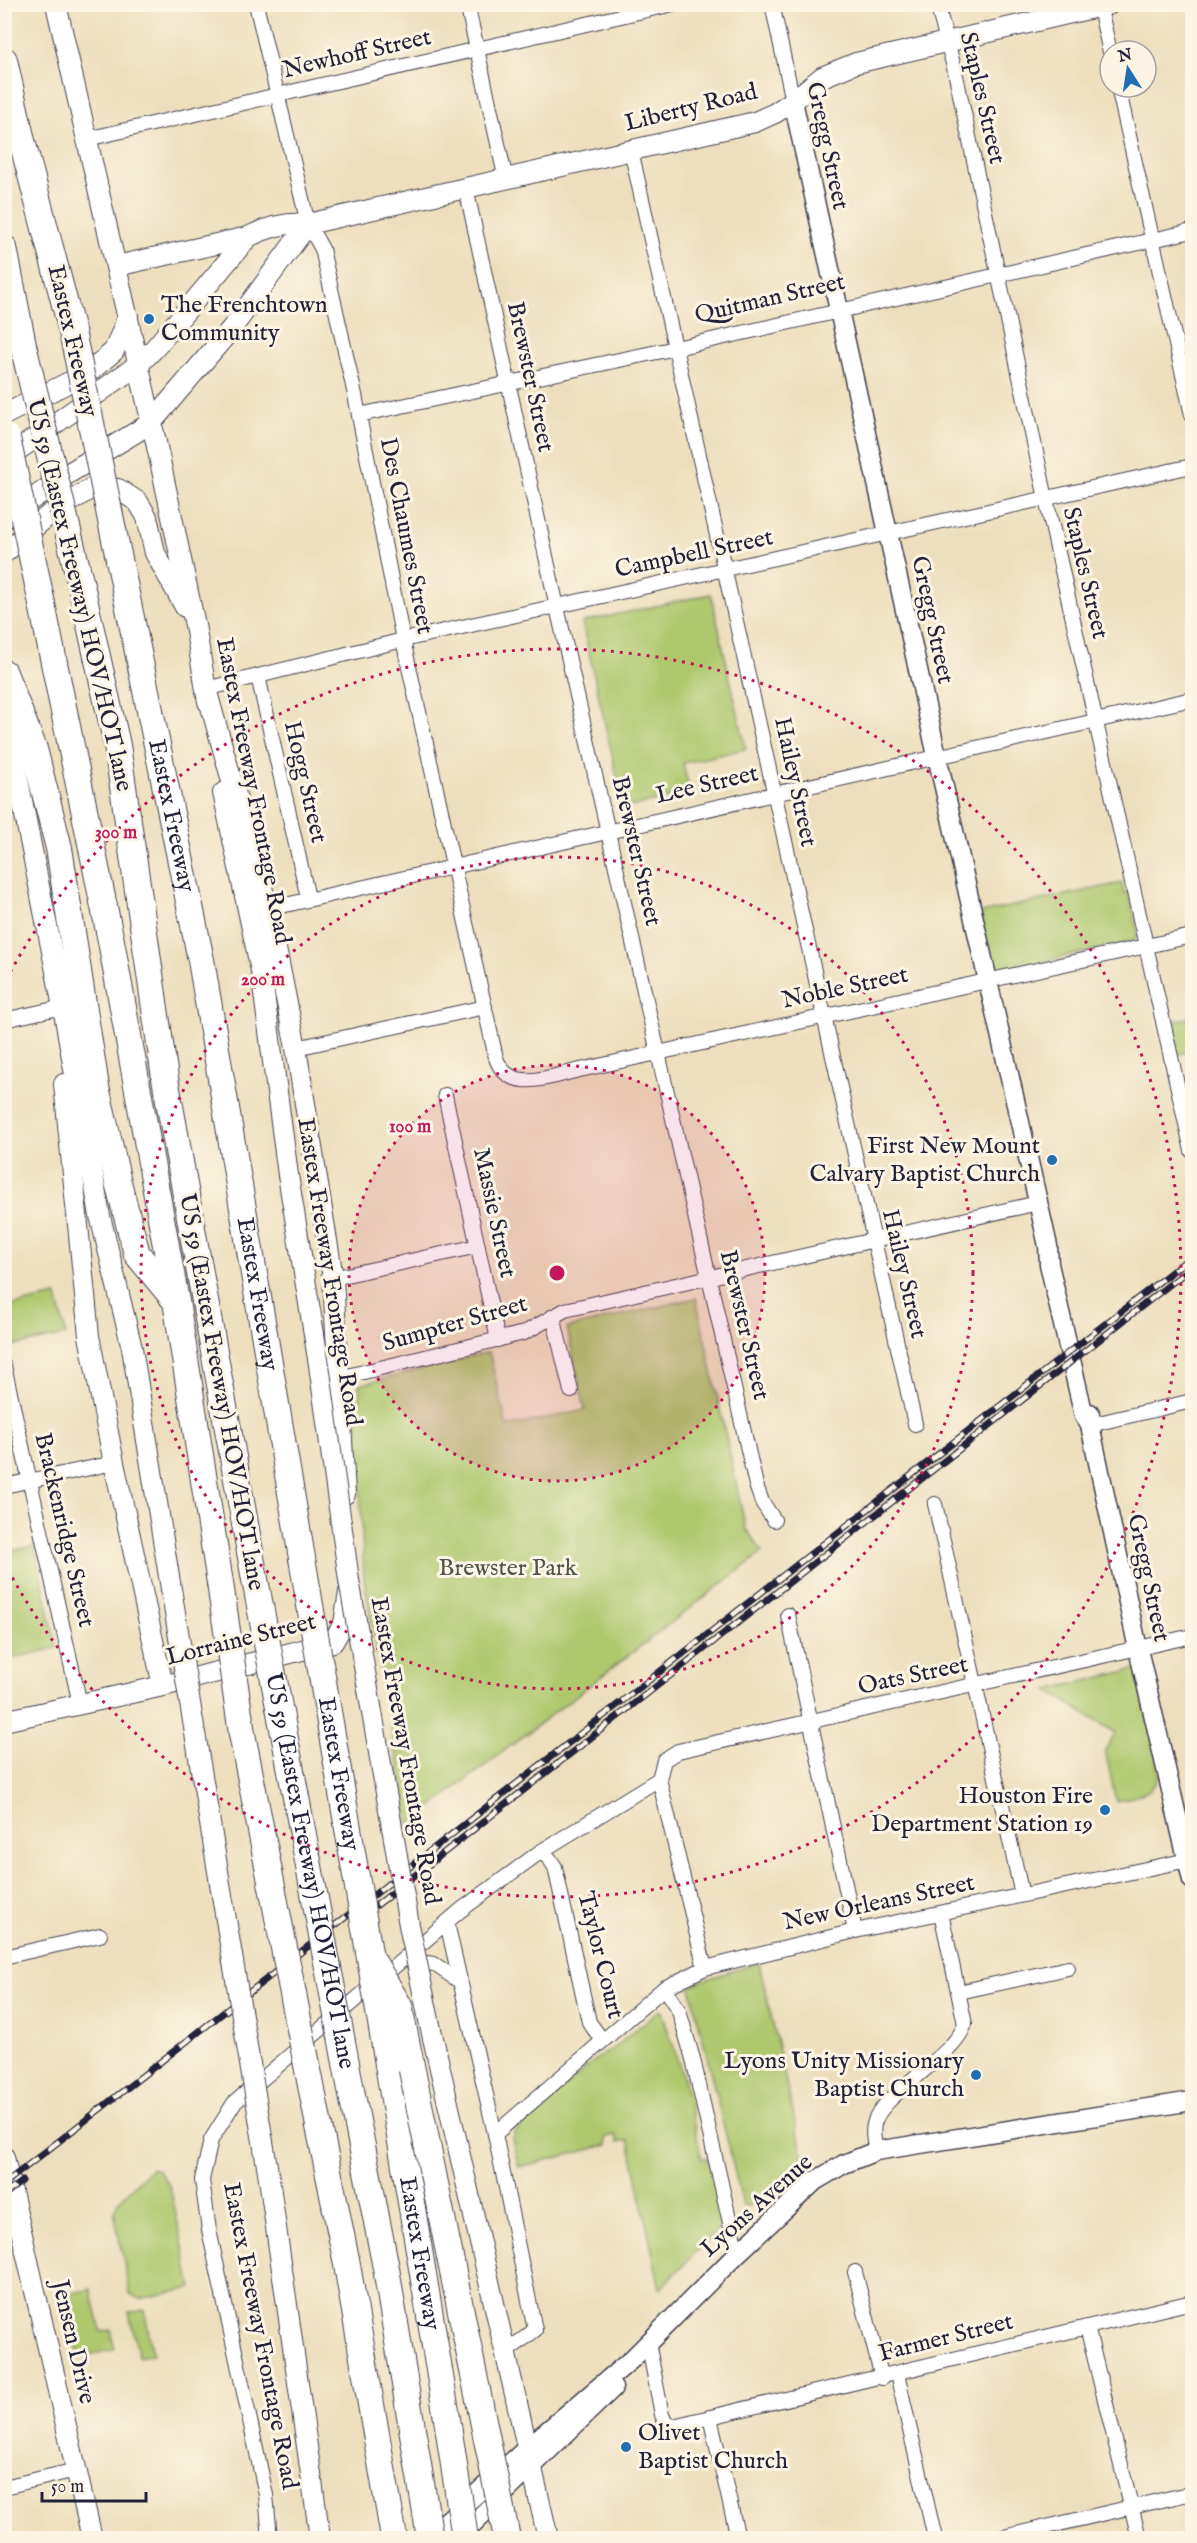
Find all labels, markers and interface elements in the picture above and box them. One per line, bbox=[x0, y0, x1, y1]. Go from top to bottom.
street label: Newhoff Street bbox=[280, 22, 434, 86]
street label: Staples Street bbox=[952, 29, 1012, 167]
north arrow bbox=[1098, 39, 1158, 99]
text: N bbox=[1115, 45, 1134, 68]
street label: Liberty Road bbox=[621, 77, 761, 139]
street label: Gregg Street bbox=[798, 79, 856, 213]
street label: Eastex Freeway bbox=[39, 262, 105, 420]
street label: Quitman Street bbox=[692, 267, 848, 331]
place label: The Frenchtown Community bbox=[161, 290, 328, 349]
street label: Brewster Street bbox=[499, 299, 561, 455]
marker: The Frenchtown Community bbox=[142, 312, 156, 326]
street label: US 59 (Eastex Freeway) HOV/HOT lane bbox=[19, 395, 139, 795]
street label: Des Chaumes Street bbox=[372, 435, 440, 637]
street label: Staples Street bbox=[1055, 504, 1115, 642]
street label: Campbell Street bbox=[612, 522, 776, 586]
street label: Gregg Street bbox=[903, 553, 961, 687]
street label: Eastex Freeway Frontage Road bbox=[208, 635, 298, 947]
street label: Hailey Street bbox=[766, 714, 824, 850]
street label: Hogg Street bbox=[276, 718, 334, 846]
street label: Eastex Freeway bbox=[141, 737, 202, 895]
street label: Lee Street bbox=[653, 758, 761, 812]
street label: Brewster Street bbox=[604, 773, 668, 929]
text: 300 m bbox=[95, 822, 137, 845]
street label: Noble Street bbox=[779, 960, 911, 1016]
text: 200 m bbox=[241, 969, 285, 992]
street label: Eastex Freeway Frontage Road bbox=[289, 1116, 369, 1429]
text: 100 m bbox=[389, 1116, 431, 1139]
place label: First New Mount Calvary Baptist Church bbox=[809, 1131, 1040, 1190]
street label: Massie Street bbox=[465, 1145, 523, 1281]
marker: First New Mount Calvary Baptist Church bbox=[1045, 1153, 1059, 1167]
street label: US 59 (Eastex Freeway) HOV/HOT lane bbox=[171, 1191, 271, 1593]
street label: Hailey Street bbox=[874, 1206, 934, 1342]
street label: Eastex Freeway bbox=[229, 1215, 286, 1373]
street label: Brewster Street bbox=[712, 1247, 776, 1403]
centre of rings bbox=[547, 1263, 567, 1283]
street label: Sumpter Street bbox=[379, 1289, 531, 1359]
street label: Brackenridge Street bbox=[27, 1430, 101, 1630]
street label: Gregg Street bbox=[1119, 1511, 1177, 1645]
park label: Brewster Park bbox=[439, 1553, 578, 1584]
street label: Eastex Freeway Frontage Road bbox=[363, 1595, 447, 1907]
street label: Lorraine Street bbox=[163, 1606, 319, 1674]
street label: Oats Street bbox=[855, 1649, 971, 1703]
street label: US 59 (Eastex Freeway) HOV/HOT lane bbox=[257, 1670, 362, 2072]
street label: Eastex Freeway bbox=[310, 1695, 367, 1853]
place label: Houston Fire Department Station 19 bbox=[871, 1781, 1093, 1840]
marker: Houston Fire Department Station 19 bbox=[1098, 1803, 1112, 1817]
street label: New Orleans Street bbox=[781, 1868, 977, 1938]
street label: Taylor Court bbox=[569, 1888, 631, 2022]
place label: Lyons Unity Missionary Baptist Church bbox=[724, 2046, 964, 2105]
marker: Lyons Unity Missionary Baptist Church bbox=[969, 2068, 983, 2082]
street label: Lyons Avenue bbox=[694, 2147, 820, 2265]
street label: Eastex Freeway bbox=[392, 2174, 448, 2333]
street label: Eastex Freeway Frontage Road bbox=[215, 2180, 305, 2492]
street label: Jensen Drive bbox=[43, 2274, 102, 2407]
street label: Farmer Street bbox=[876, 2306, 1016, 2370]
place label: Olivet Baptist Church bbox=[638, 2418, 788, 2477]
marker: Olivet Baptist Church bbox=[619, 2440, 633, 2454]
scale bar bbox=[42, 2465, 146, 2503]
text: 50 m bbox=[51, 2476, 84, 2499]

